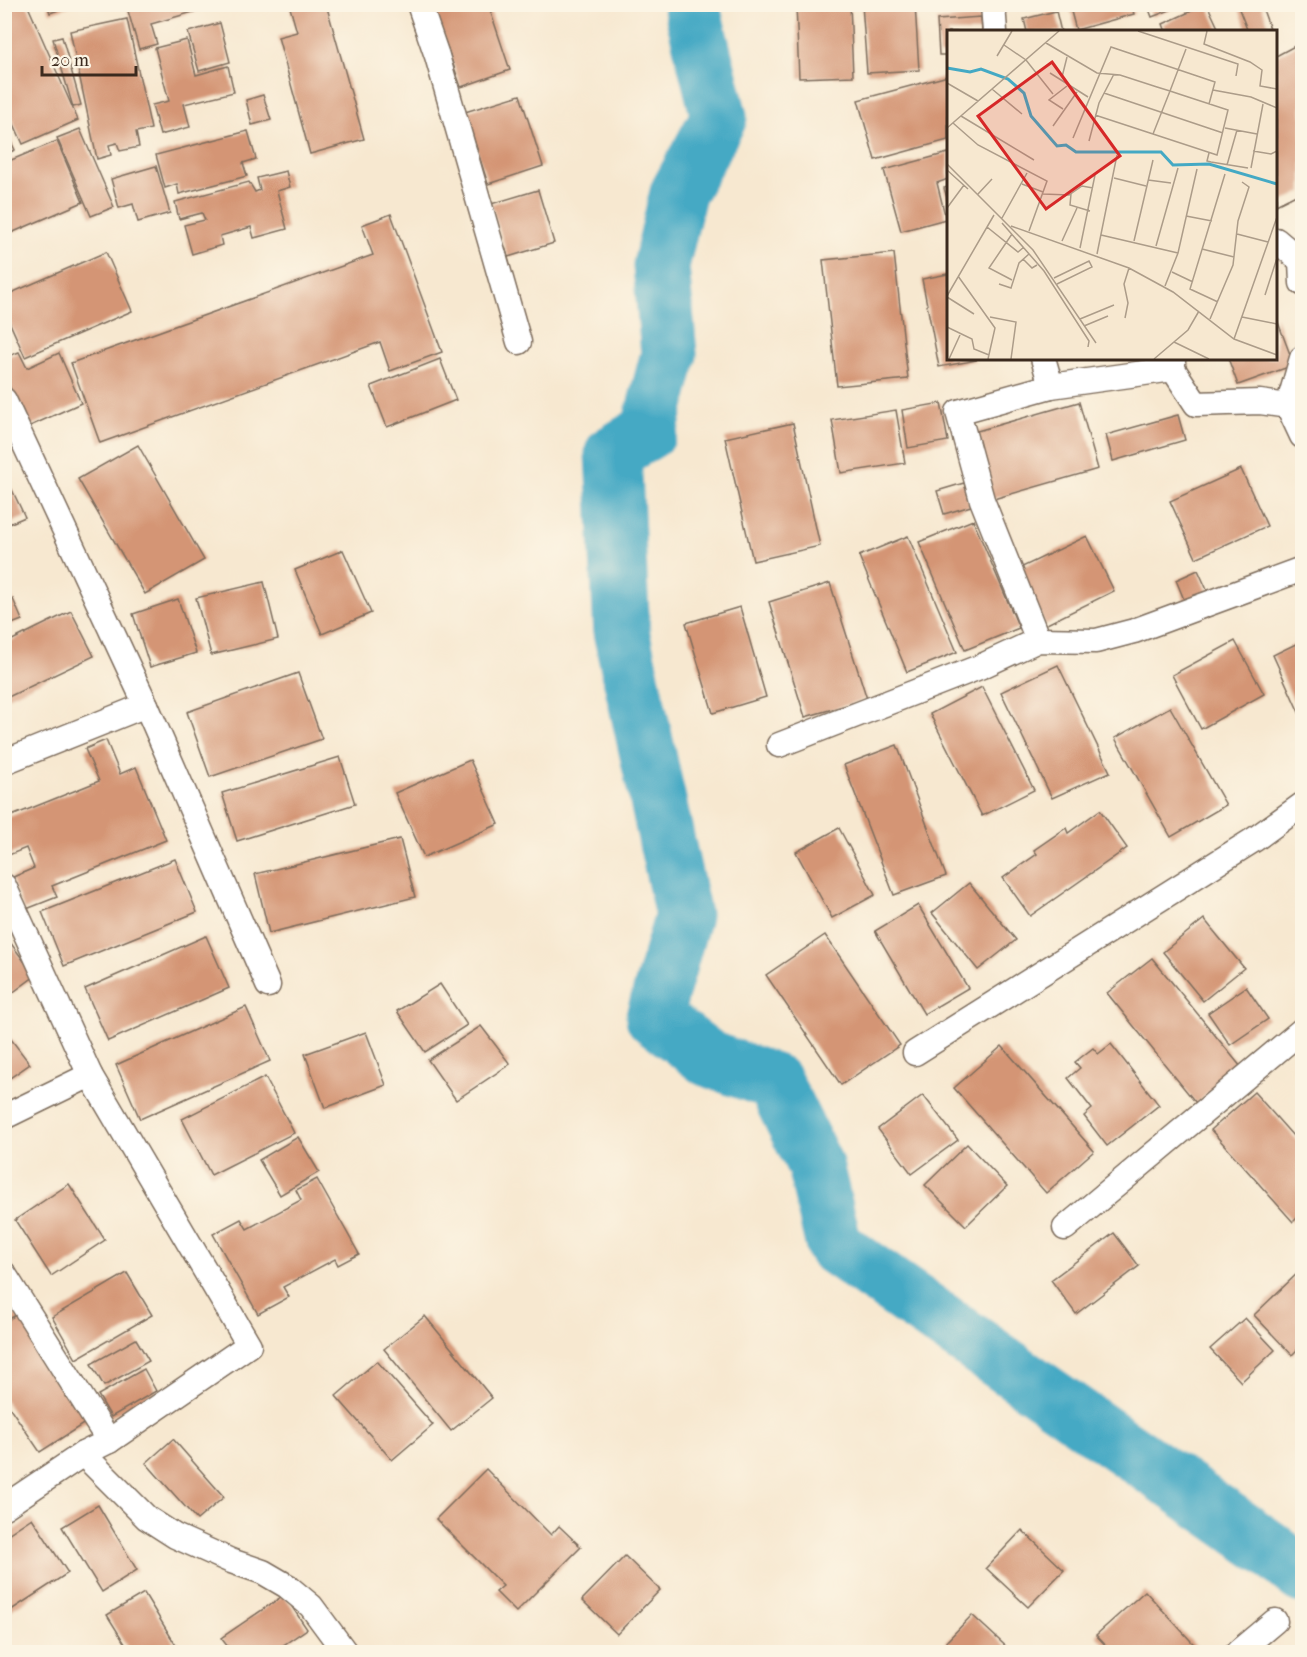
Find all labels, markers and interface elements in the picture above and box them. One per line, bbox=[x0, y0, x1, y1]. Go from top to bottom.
inset map bbox=[947, 30, 1277, 360]
scale bar bbox=[42, 39, 136, 77]
text: 20 m bbox=[51, 50, 89, 71]

